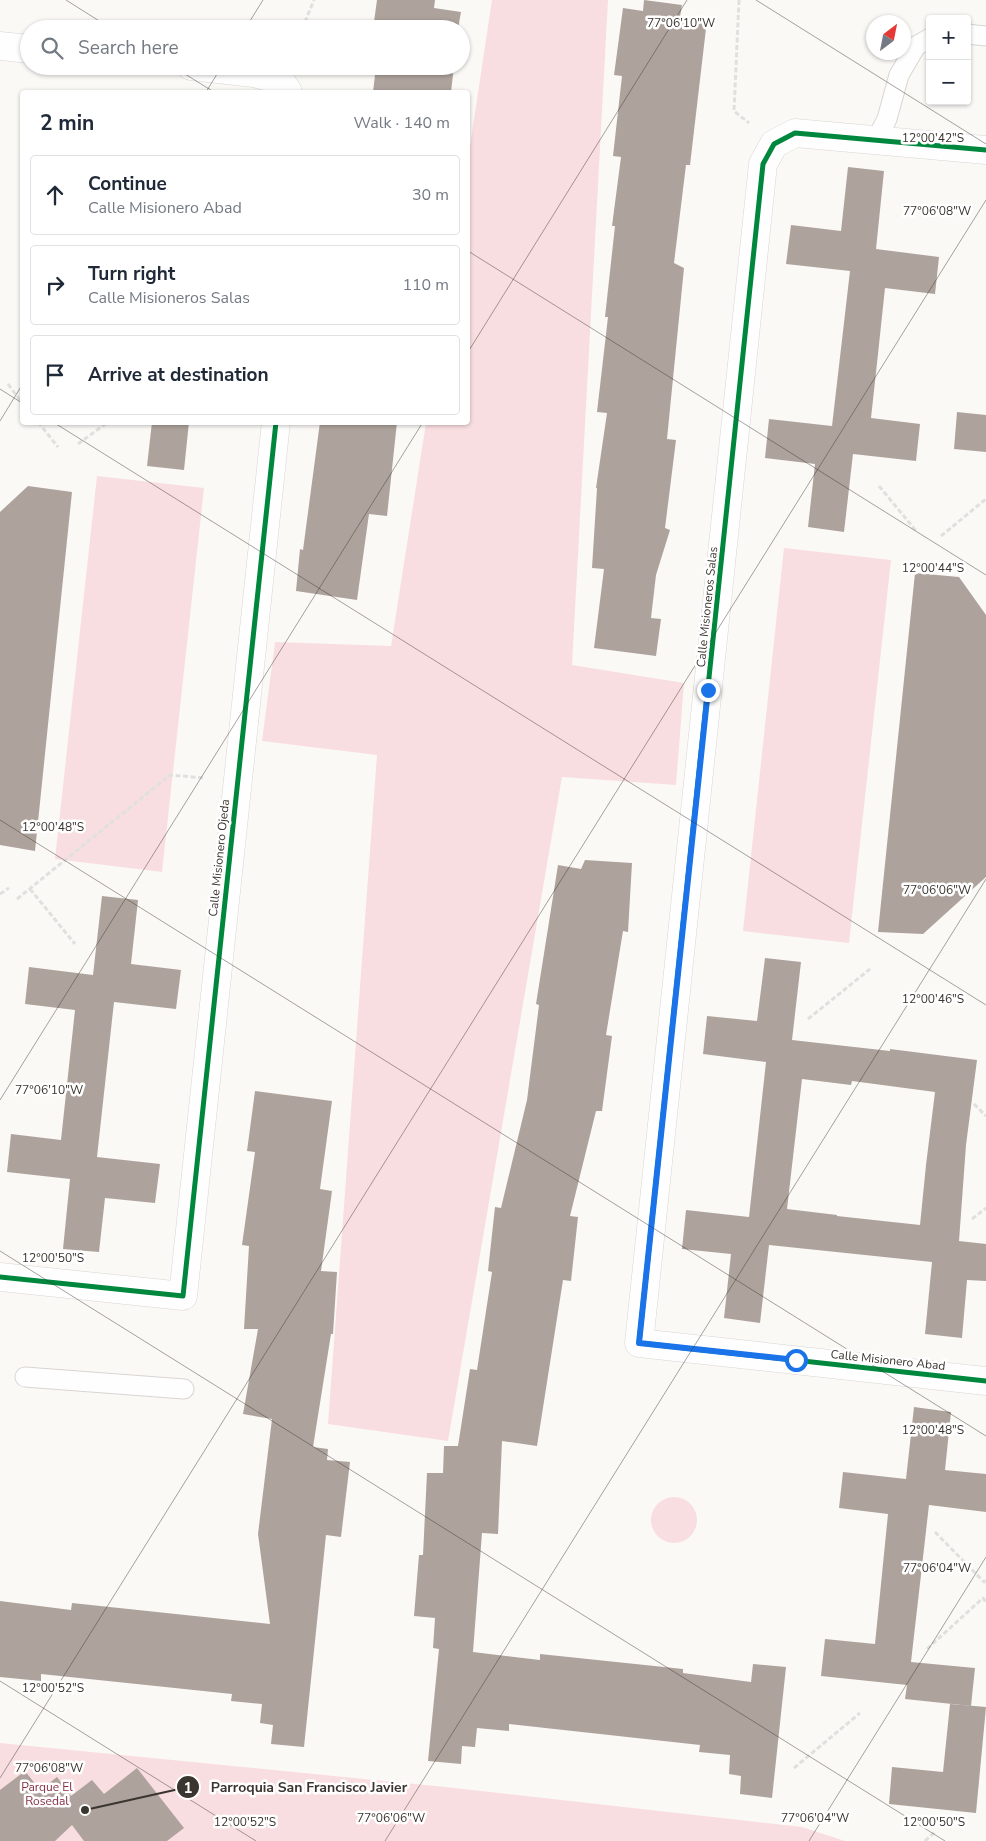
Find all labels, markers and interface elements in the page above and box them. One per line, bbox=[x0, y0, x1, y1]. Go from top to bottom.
text: 77°06'10"W bbox=[647, 15, 715, 31]
north arrow bbox=[866, 15, 911, 60]
map controls bbox=[926, 15, 971, 105]
button: + bbox=[926, 15, 971, 60]
search box bbox=[20, 20, 470, 75]
icon: search bbox=[38, 34, 66, 62]
text: Search here bbox=[78, 35, 179, 61]
button: − bbox=[926, 60, 971, 105]
text: 2 min bbox=[40, 109, 94, 137]
text: Walk · 140 m bbox=[354, 112, 450, 134]
text: 12°00'42"S bbox=[902, 130, 964, 146]
text: Continue bbox=[88, 171, 167, 197]
icon: ahead bbox=[41, 181, 69, 209]
text: 30 m bbox=[412, 184, 449, 206]
text: Calle Misionero Abad bbox=[88, 197, 242, 219]
text: 77°06'08"W bbox=[903, 203, 971, 219]
text: Turn right bbox=[88, 261, 175, 287]
icon: right bbox=[41, 271, 69, 299]
text: 110 m bbox=[402, 274, 449, 296]
text: Calle Misioneros Salas bbox=[88, 287, 250, 309]
icon: arrive bbox=[41, 361, 69, 389]
text: Arrive at destination bbox=[88, 362, 269, 388]
street label: Calle Misioneros Salas bbox=[693, 546, 721, 668]
text: 12°00'44"S bbox=[902, 560, 964, 576]
route end bbox=[697, 679, 720, 702]
street label: Calle Misionero Ojeda bbox=[205, 798, 233, 918]
text: 12°00'48"S bbox=[22, 819, 84, 835]
text: 77°06'06"W bbox=[903, 882, 971, 898]
text: 12°00'46"S bbox=[902, 991, 964, 1007]
text: 77°06'10"W bbox=[15, 1082, 83, 1098]
text: 12°00'50"S bbox=[22, 1250, 84, 1266]
street label: Calle Misionero Abad bbox=[830, 1346, 946, 1374]
route start bbox=[785, 1349, 808, 1372]
text: 12°00'48"S bbox=[902, 1422, 964, 1438]
text: 77°06'04"W bbox=[903, 1560, 971, 1576]
text: 12°00'52"S bbox=[22, 1680, 84, 1696]
text: 77°06'08"W bbox=[15, 1760, 83, 1776]
callout: Parroquia San Francisco Javier bbox=[176, 1773, 417, 1802]
text: 1 bbox=[183, 1778, 193, 1798]
text: Parroquia San Francisco Javier bbox=[211, 1778, 408, 1797]
park label: Parque El Rosedal bbox=[21, 1779, 73, 1809]
text: 77°06'06"W bbox=[357, 1810, 425, 1826]
text: 77°06'04"W bbox=[781, 1810, 849, 1826]
text: 12°00'52"S bbox=[214, 1814, 276, 1830]
text: 12°00'50"S bbox=[903, 1814, 965, 1830]

